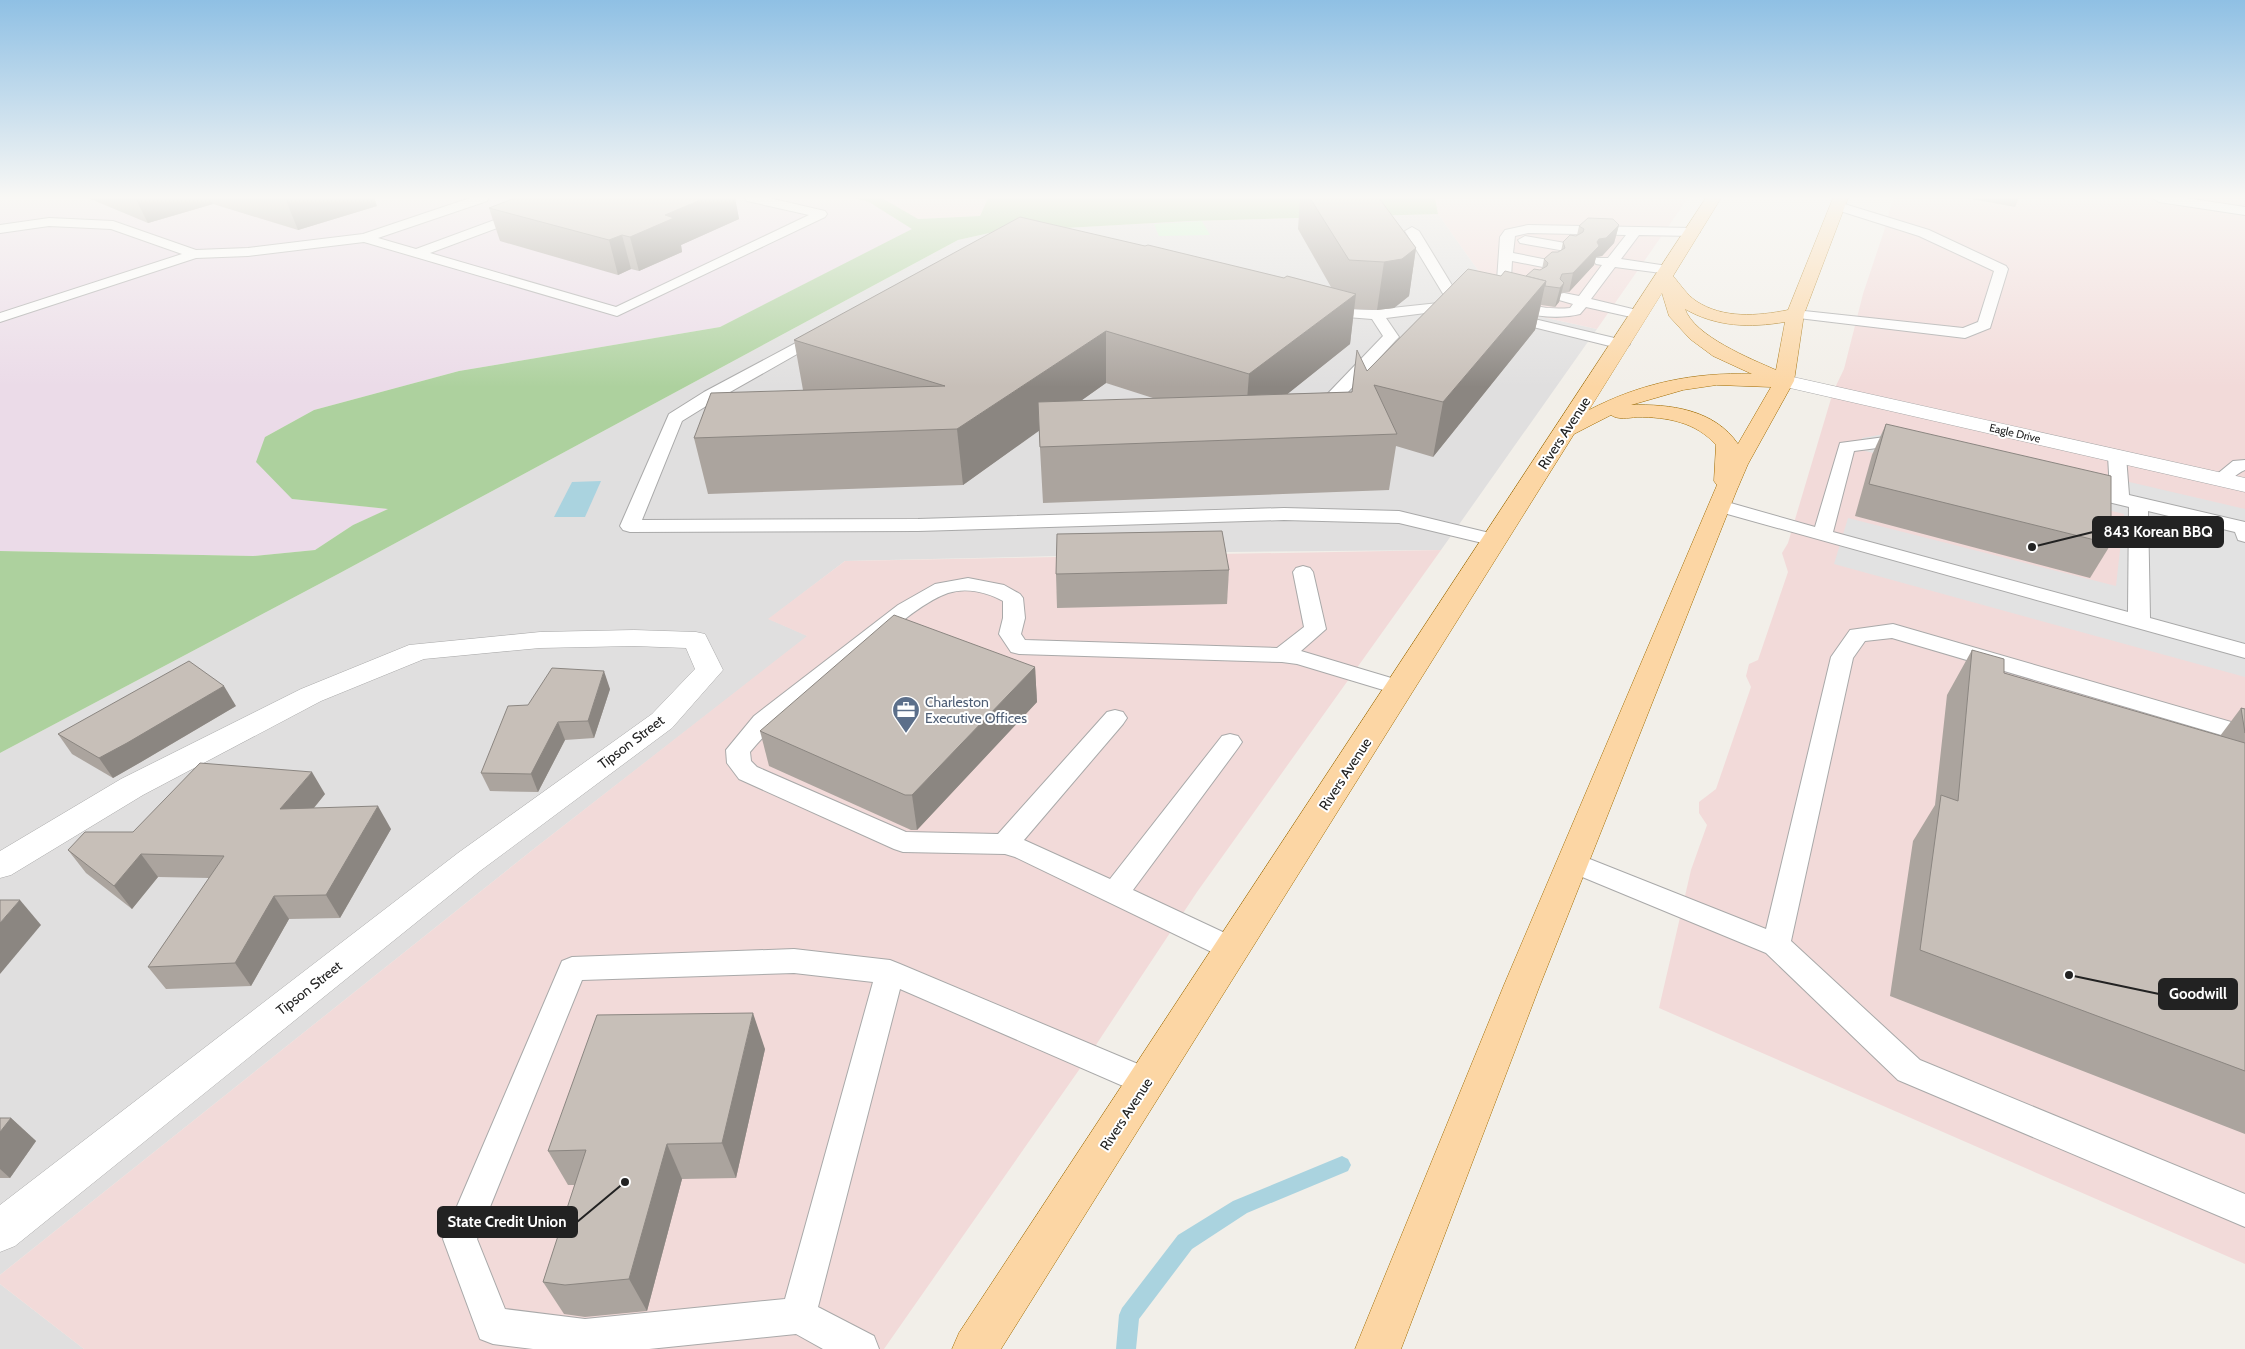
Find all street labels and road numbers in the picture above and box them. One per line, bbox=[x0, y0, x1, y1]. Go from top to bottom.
street label: Rivers Avenue bbox=[1534, 393, 1594, 473]
street label: Eagle Drive bbox=[1988, 420, 2042, 446]
street label: Tipson Street bbox=[594, 711, 668, 773]
street label: Rivers Avenue bbox=[1315, 734, 1375, 814]
street label: Tipson Street bbox=[273, 957, 346, 1019]
street label: Rivers Avenue bbox=[1096, 1074, 1156, 1154]

